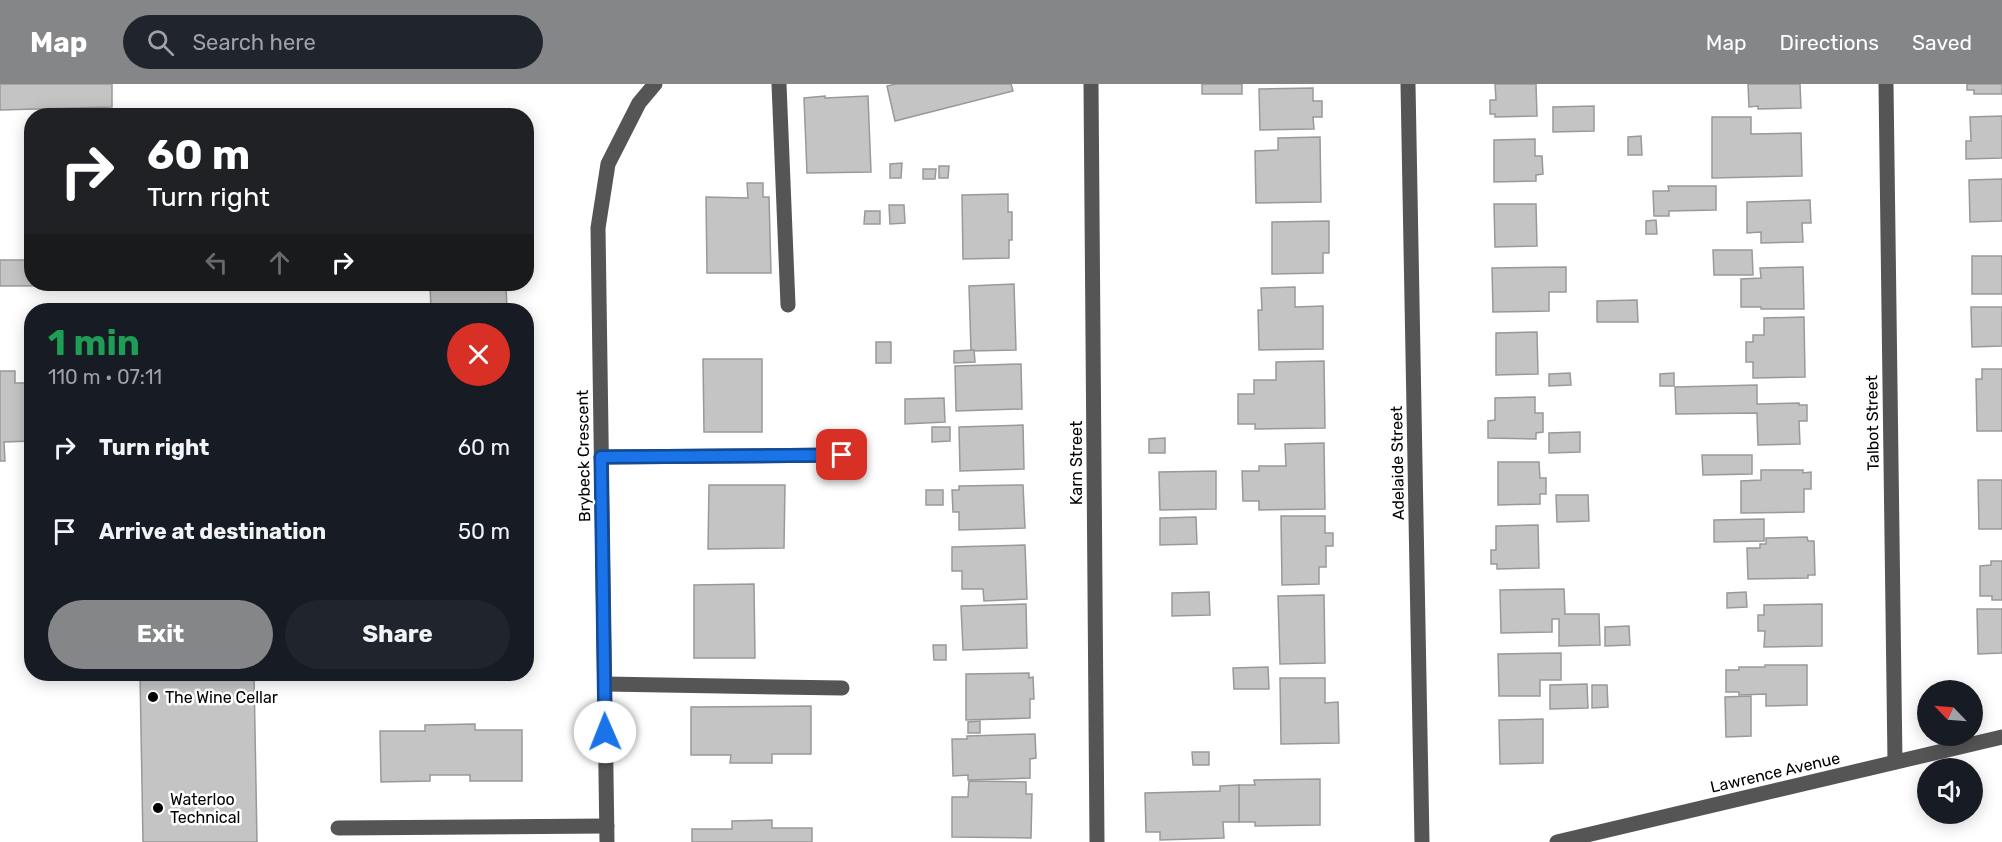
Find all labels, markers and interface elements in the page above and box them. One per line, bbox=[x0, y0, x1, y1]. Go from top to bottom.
search box bbox=[123, 15, 543, 69]
text: Map bbox=[30, 26, 87, 59]
icon: search bbox=[144, 26, 177, 59]
text: Search here bbox=[192, 29, 316, 56]
text: Map bbox=[1706, 30, 1747, 55]
text: Directions bbox=[1780, 30, 1879, 55]
text: Saved bbox=[1912, 30, 1972, 55]
text: 60 m bbox=[147, 130, 250, 180]
icon: right bbox=[48, 132, 126, 210]
text: Turn right bbox=[147, 181, 270, 213]
icon: left bbox=[200, 246, 233, 279]
icon: ahead bbox=[263, 246, 296, 279]
icon: right bbox=[326, 246, 359, 279]
text: 1 min bbox=[48, 321, 140, 364]
button: close bbox=[447, 323, 510, 386]
text: 110 m · 07:11 bbox=[48, 365, 162, 389]
street label: Talbot Street bbox=[1862, 375, 1883, 471]
street label: Brybeck Crescent bbox=[573, 390, 594, 522]
street label: Adelaide Street bbox=[1387, 406, 1408, 520]
street label: Karn Street bbox=[1067, 421, 1086, 505]
pin bbox=[816, 429, 867, 480]
icon: right bbox=[48, 431, 81, 464]
text: Turn right bbox=[99, 434, 209, 461]
text: 60 m bbox=[458, 434, 510, 461]
icon: arrive bbox=[825, 438, 858, 471]
icon: arrive bbox=[48, 515, 81, 548]
text: Arrive at destination bbox=[99, 518, 326, 545]
text: 50 m bbox=[458, 518, 510, 545]
button: Exit bbox=[48, 600, 273, 669]
button: Share bbox=[285, 600, 510, 669]
north arrow bbox=[1917, 680, 1983, 746]
map controls bbox=[1917, 680, 1983, 824]
place label: The Wine Cellar bbox=[165, 688, 278, 707]
marker: The Wine Cellar bbox=[146, 690, 160, 704]
position arrow bbox=[573, 700, 637, 764]
street label: Lawrence Avenue bbox=[1708, 748, 1842, 797]
button: sound bbox=[1917, 758, 1983, 824]
place label: Waterloo Technical bbox=[170, 790, 240, 827]
marker: Waterloo Technical bbox=[151, 801, 165, 815]

